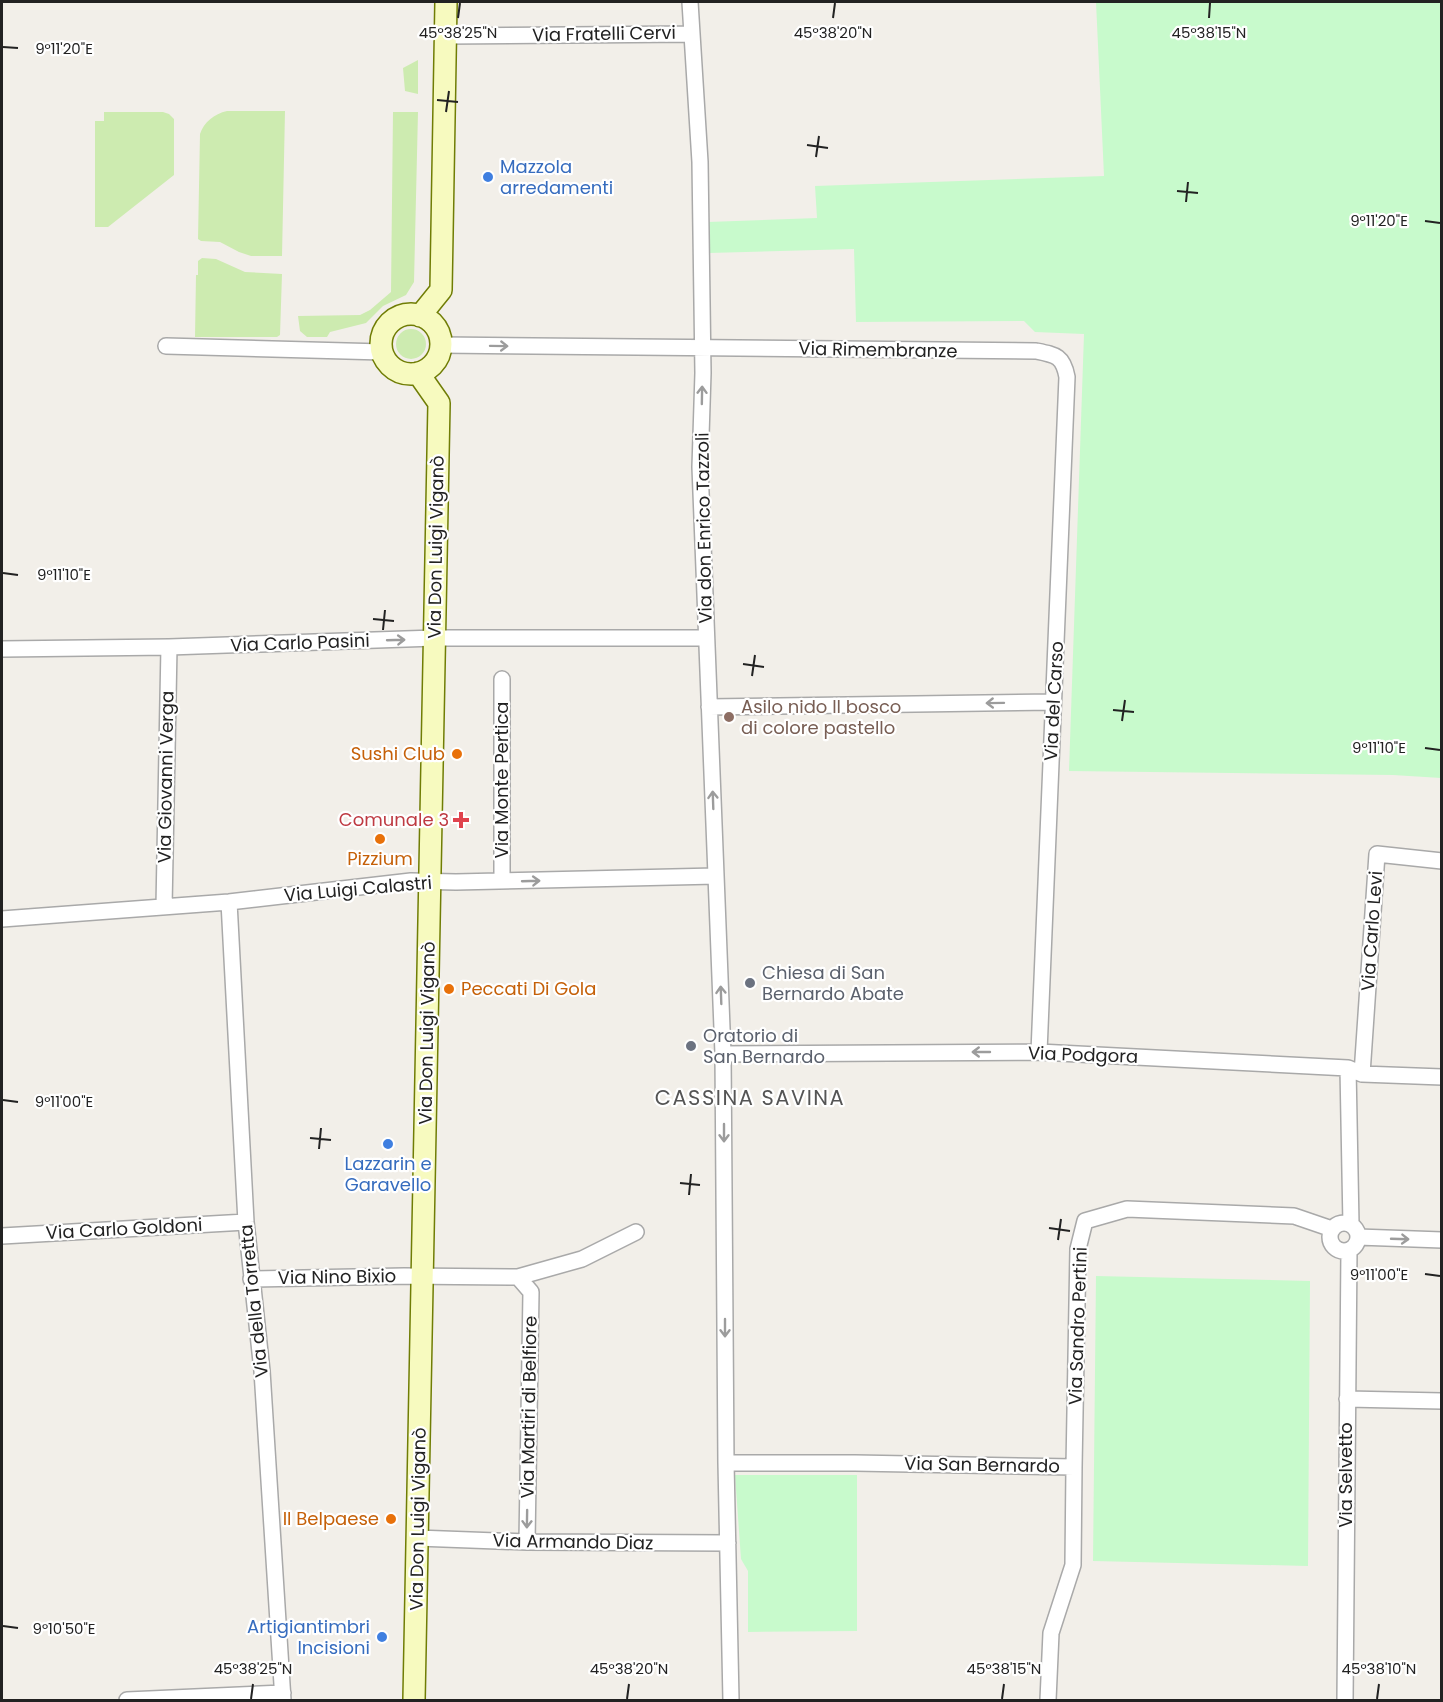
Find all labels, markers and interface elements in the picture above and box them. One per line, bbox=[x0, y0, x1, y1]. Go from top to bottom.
street label: Via Fratelli Cervi bbox=[532, 20, 676, 47]
text: 45°38'25"N bbox=[419, 22, 497, 43]
text: 45°38'20"N bbox=[794, 22, 872, 43]
text: 45°38'15"N bbox=[1172, 22, 1246, 43]
text: 9°11'20"E bbox=[35, 38, 93, 59]
place label: Mazzola arredamenti bbox=[500, 154, 613, 200]
marker: Mazzola arredamenti bbox=[481, 170, 495, 184]
text: 9°11'20"E bbox=[1350, 210, 1408, 231]
street label: Via Rimembranze bbox=[798, 336, 958, 363]
one-way arrow bbox=[489, 340, 509, 352]
one-way arrow bbox=[696, 386, 708, 406]
street label: Via don Enrico Tazzoli bbox=[689, 432, 718, 624]
street label: Via Don Luigi Viganò bbox=[421, 455, 450, 639]
text: 9°11'10"E bbox=[37, 564, 91, 585]
street label: Via Carlo Pasini bbox=[230, 628, 370, 657]
one-way arrow bbox=[385, 634, 405, 646]
street label: Via del Carso bbox=[1038, 640, 1069, 761]
street label: Via Giovanni Verga bbox=[151, 691, 180, 863]
place label: Asilo nido Il bosco di colore pastello bbox=[741, 694, 901, 740]
one-way arrow bbox=[985, 697, 1005, 709]
street label: Via Monte Pertica bbox=[489, 702, 514, 859]
marker: Asilo nido Il bosco di colore pastello bbox=[722, 710, 736, 724]
text: 9°11'10"E bbox=[1352, 737, 1406, 758]
place label: Sushi Club bbox=[351, 741, 445, 766]
marker: Sushi Club bbox=[450, 747, 464, 761]
one-way arrow bbox=[707, 791, 718, 811]
place label: Comunale 3 bbox=[339, 807, 449, 832]
marker: Comunale 3 bbox=[454, 813, 468, 827]
marker: Pizzium bbox=[373, 832, 387, 846]
place label: Pizzium bbox=[347, 846, 413, 871]
street label: Via Luigi Calastri bbox=[283, 870, 433, 907]
street label: Via Carlo Levi bbox=[1355, 870, 1388, 992]
one-way arrow bbox=[520, 875, 540, 886]
street label: Via Don Luigi Viganò bbox=[412, 941, 441, 1125]
place label: Chiesa di San Bernardo Abate bbox=[762, 960, 904, 1006]
place label: Peccati Di Gola bbox=[461, 976, 596, 1001]
marker: Chiesa di San Bernardo Abate bbox=[743, 976, 757, 990]
marker: Peccati Di Gola bbox=[442, 982, 456, 996]
one-way arrow bbox=[715, 986, 726, 1006]
place label: Oratorio di San Bernardo bbox=[703, 1023, 825, 1069]
marker: Oratorio di San Bernardo bbox=[684, 1039, 698, 1053]
street label: Via Podgora bbox=[1027, 1040, 1139, 1069]
one-way arrow bbox=[971, 1046, 991, 1058]
district label: CASSINA SAVINA bbox=[655, 1083, 845, 1112]
text: 9°11'00"E bbox=[35, 1091, 93, 1112]
one-way arrow bbox=[718, 1123, 730, 1143]
marker: Lazzarin e Garavello bbox=[381, 1137, 395, 1151]
place label: Lazzarin e Garavello bbox=[344, 1151, 432, 1197]
street label: Via Carlo Goldoni bbox=[45, 1212, 203, 1245]
street label: Via della Torretta bbox=[233, 1223, 274, 1379]
one-way arrow bbox=[1389, 1233, 1409, 1244]
street label: Via Sandro Pertini bbox=[1062, 1246, 1093, 1406]
street label: Via Nino Bixio bbox=[278, 1263, 396, 1290]
text: 9°11'00"E bbox=[1350, 1264, 1408, 1285]
street label: Via Martiri di Belfiore bbox=[514, 1315, 543, 1499]
one-way arrow bbox=[719, 1318, 731, 1338]
street label: Via Selvetto bbox=[1333, 1422, 1358, 1528]
street label: Via Don Luigi Viganò bbox=[403, 1427, 432, 1611]
street label: Via San Bernardo bbox=[904, 1451, 1060, 1478]
place label: Il Belpaese bbox=[283, 1506, 379, 1531]
one-way arrow bbox=[522, 1508, 533, 1528]
marker: Il Belpaese bbox=[384, 1512, 398, 1526]
street label: Via Armando Diaz bbox=[492, 1528, 654, 1555]
place label: Artigiantimbri Incisioni bbox=[247, 1614, 370, 1660]
text: 9°10'50"E bbox=[32, 1618, 96, 1639]
marker: Artigiantimbri Incisioni bbox=[375, 1630, 389, 1644]
text: 45°38'25"N bbox=[214, 1658, 292, 1679]
text: 45°38'20"N bbox=[590, 1658, 668, 1679]
text: 45°38'15"N bbox=[967, 1658, 1041, 1679]
text: 45°38'10"N bbox=[1342, 1658, 1416, 1679]

